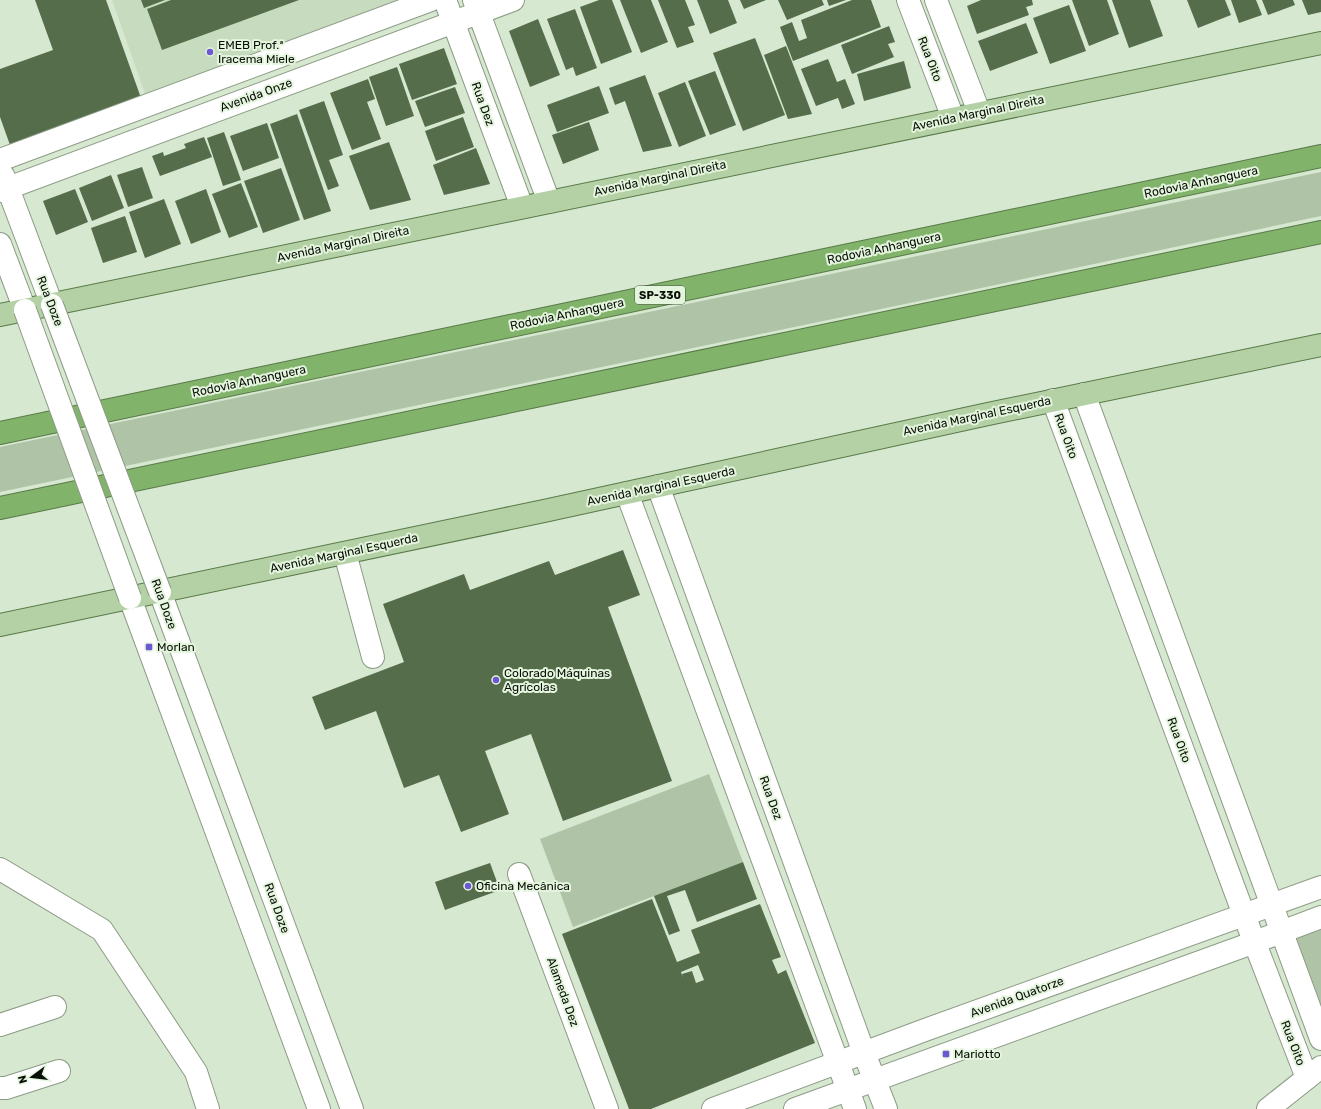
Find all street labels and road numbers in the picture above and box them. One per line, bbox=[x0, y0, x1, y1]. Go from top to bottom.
street label: Rua Oito bbox=[915, 34, 945, 84]
street label: Avenida Onze bbox=[218, 75, 294, 115]
street label: Rua Dez bbox=[469, 80, 497, 128]
street label: Avenida Marginal Direita bbox=[911, 92, 1045, 134]
street label: Avenida Marginal Direita bbox=[593, 157, 727, 199]
street label: Rodovia Anhanguera bbox=[1143, 163, 1259, 201]
street label: Avenida Marginal Direita bbox=[276, 223, 410, 265]
street label: Rodovia Anhanguera bbox=[826, 229, 942, 267]
street label: Rua Doze bbox=[34, 274, 66, 328]
road number: SP-330 bbox=[635, 286, 685, 304]
street label: Rodovia Anhanguera bbox=[509, 295, 625, 333]
street label: Rodovia Anhanguera bbox=[191, 362, 307, 400]
street label: Avenida Marginal Esquerda bbox=[902, 393, 1052, 439]
street label: Rua Oito bbox=[1051, 411, 1081, 461]
street label: Avenida Marginal Esquerda bbox=[586, 463, 736, 509]
street label: Avenida Marginal Esquerda bbox=[269, 530, 419, 576]
street label: Rua Doze bbox=[148, 577, 180, 631]
street label: Rua Oito bbox=[1164, 715, 1194, 765]
street label: Rua Dez bbox=[757, 774, 785, 822]
street label: Rua Doze bbox=[261, 881, 293, 935]
street label: Alameda Dez bbox=[544, 955, 582, 1029]
street label: Avenida Quatorze bbox=[968, 973, 1066, 1020]
street label: Rua Oito bbox=[1278, 1018, 1308, 1068]

